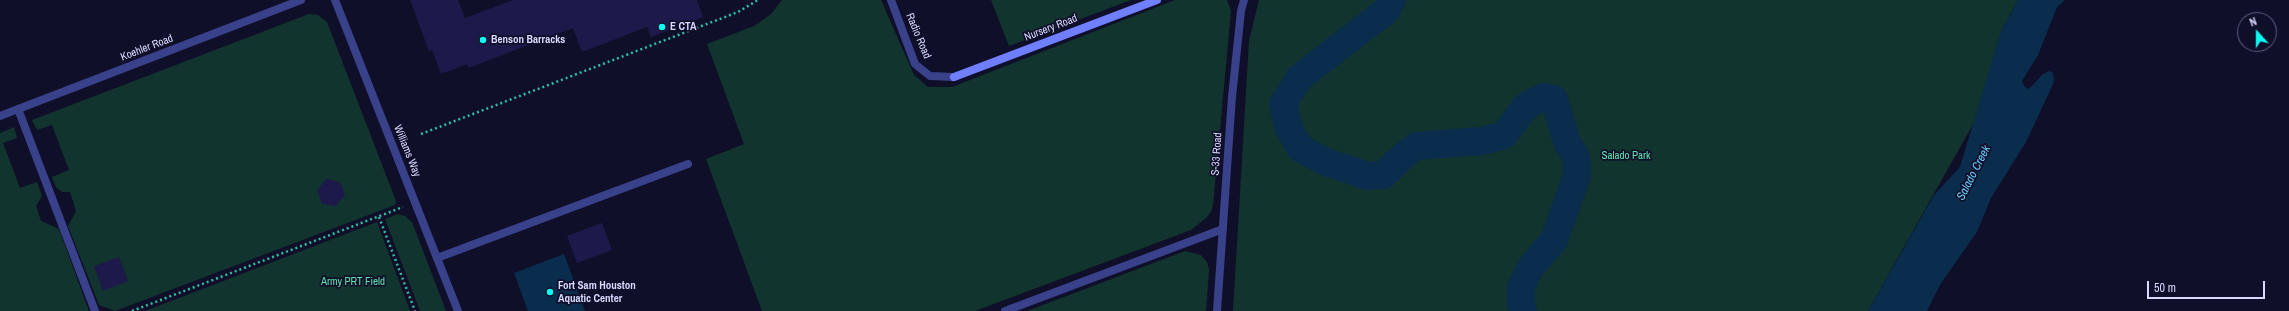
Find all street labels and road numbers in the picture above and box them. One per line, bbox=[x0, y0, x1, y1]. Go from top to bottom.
street label: Radio Road bbox=[903, 11, 933, 61]
street label: Nursery Road bbox=[1023, 12, 1079, 44]
street label: Koehler Road bbox=[119, 32, 175, 64]
street label: Williams Way bbox=[391, 123, 423, 179]
street label: S-33 Road bbox=[1209, 132, 1225, 176]

